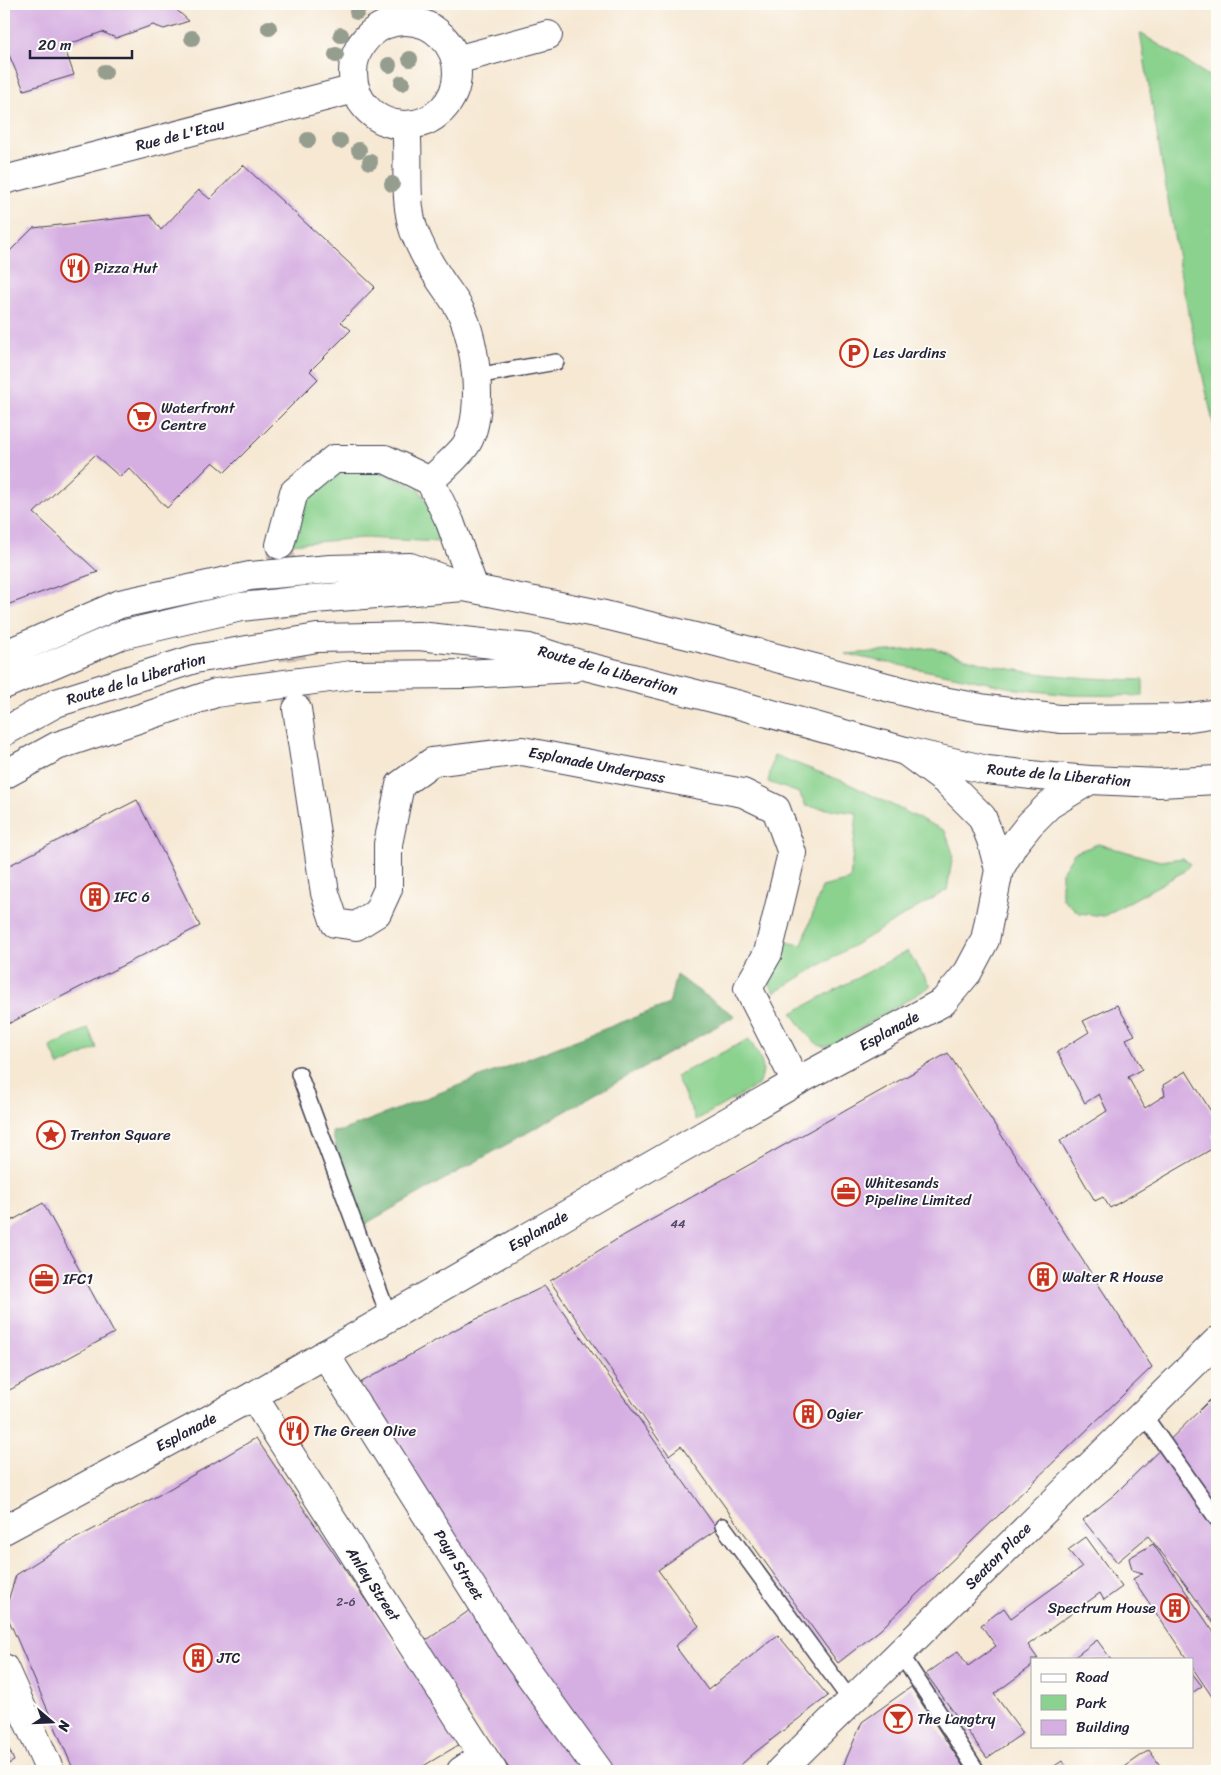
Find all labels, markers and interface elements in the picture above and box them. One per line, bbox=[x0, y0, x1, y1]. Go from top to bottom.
scale bar bbox=[30, 28, 132, 60]
text: 20 m bbox=[38, 32, 72, 58]
street label: Rue de L'Etau bbox=[133, 111, 227, 159]
restaurant icon: Pizza Hut bbox=[60, 253, 90, 283]
place label: Pizza Hut bbox=[94, 255, 159, 281]
parking icon: Les Jardins bbox=[839, 338, 869, 368]
place label: Les Jardins bbox=[873, 340, 946, 366]
place label: Waterfront Centre bbox=[161, 395, 236, 438]
supermarket icon: Waterfront Centre bbox=[127, 402, 157, 432]
street label: Route de la Liberation bbox=[535, 638, 681, 702]
street label: Route de la Liberation bbox=[63, 645, 209, 713]
street label: Esplanade Underpass bbox=[526, 739, 668, 791]
street label: Route de la Liberation bbox=[986, 756, 1132, 794]
building icon: IFC 6 bbox=[80, 882, 110, 912]
place label: IFC 6 bbox=[113, 884, 150, 910]
street label: Esplanade bbox=[854, 1004, 924, 1058]
place icon: Trenton Square bbox=[36, 1120, 66, 1150]
place label: Trenton Square bbox=[70, 1122, 171, 1148]
place label: Whitesands Pipeline Limited bbox=[865, 1170, 972, 1213]
office icon: Whitesands Pipeline Limited bbox=[831, 1177, 861, 1207]
street label: Esplanade bbox=[503, 1203, 573, 1259]
house number: 44 bbox=[670, 1213, 686, 1235]
building icon: Walter R House bbox=[1028, 1262, 1058, 1292]
office icon: IFC1 bbox=[29, 1264, 59, 1294]
place label: Walter R House bbox=[1062, 1264, 1164, 1290]
place label: IFC1 bbox=[62, 1266, 93, 1292]
building icon: Ogier bbox=[793, 1399, 823, 1429]
place label: Ogier bbox=[827, 1401, 863, 1427]
street label: Esplanade bbox=[151, 1405, 221, 1459]
restaurant icon: The Green Olive bbox=[279, 1416, 309, 1446]
place label: The Green Olive bbox=[313, 1418, 416, 1444]
street label: Seaton Place bbox=[958, 1516, 1038, 1596]
street label: Payn Street bbox=[427, 1524, 491, 1606]
street label: Anley Street bbox=[339, 1541, 407, 1627]
house number: 2-6 bbox=[336, 1591, 356, 1613]
building icon: Spectrum House bbox=[1160, 1593, 1190, 1623]
place label: Spectrum House bbox=[1048, 1595, 1156, 1621]
building icon: JTC bbox=[183, 1643, 213, 1673]
place label: JTC bbox=[216, 1645, 240, 1671]
legend bbox=[1031, 1658, 1194, 1748]
text: Road bbox=[1076, 1664, 1109, 1690]
text: Park bbox=[1076, 1690, 1107, 1716]
north arrow bbox=[28, 1698, 78, 1748]
bar icon: The Langtry bbox=[883, 1704, 913, 1734]
place label: The Langtry bbox=[917, 1706, 996, 1732]
text: Building bbox=[1076, 1714, 1130, 1740]
text: N bbox=[50, 1716, 78, 1735]

